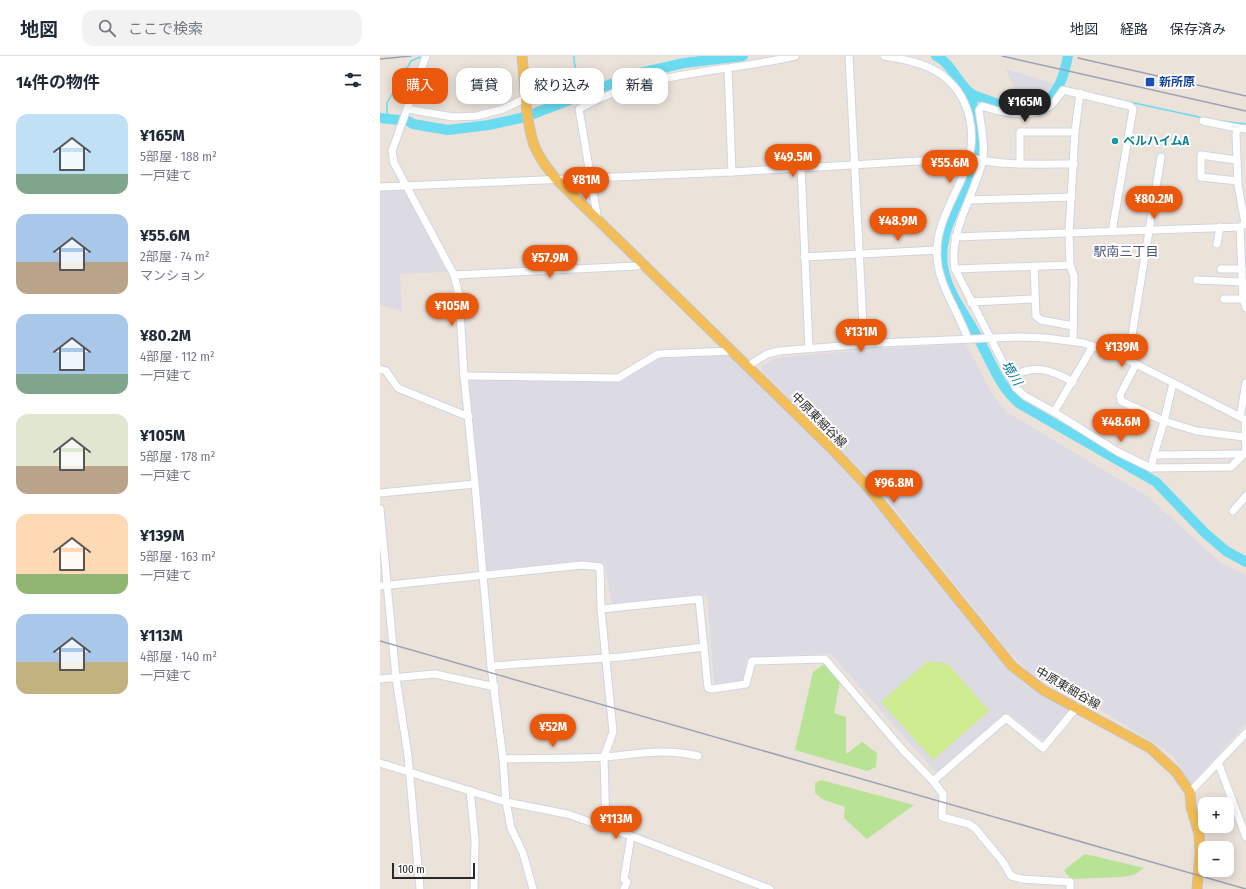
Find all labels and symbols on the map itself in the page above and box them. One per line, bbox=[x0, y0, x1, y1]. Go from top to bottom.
place label: 新所原 bbox=[1159, 75, 1195, 89]
marker: 新所原 bbox=[1144, 76, 1156, 88]
pin: ¥165M bbox=[997, 89, 1053, 123]
place label: ベルハイムA bbox=[1123, 134, 1190, 148]
marker: ベルハイムA bbox=[1110, 136, 1120, 146]
pin: ¥49.5M bbox=[760, 144, 826, 178]
pin: ¥55.6M bbox=[917, 150, 983, 184]
pin: ¥81M bbox=[562, 167, 610, 201]
pin: ¥80.2M bbox=[1121, 186, 1187, 220]
pin: ¥48.9M bbox=[865, 208, 931, 242]
district label: 駅南三丁目 bbox=[1093, 244, 1159, 259]
pin: ¥57.9M bbox=[517, 245, 583, 279]
pin: ¥105M bbox=[424, 293, 480, 327]
pin: ¥131M bbox=[833, 319, 889, 353]
pin: ¥139M bbox=[1094, 334, 1150, 368]
water label: 境川 bbox=[999, 358, 1026, 390]
street label: 中原東細谷線 bbox=[789, 390, 849, 450]
pin: ¥48.6M bbox=[1088, 409, 1154, 443]
pin: ¥96.8M bbox=[861, 470, 927, 504]
street label: 中原東細谷線 bbox=[1033, 664, 1103, 712]
pin: ¥52M bbox=[529, 714, 577, 748]
pin: ¥113M bbox=[588, 806, 644, 840]
scale bar bbox=[392, 861, 475, 880]

